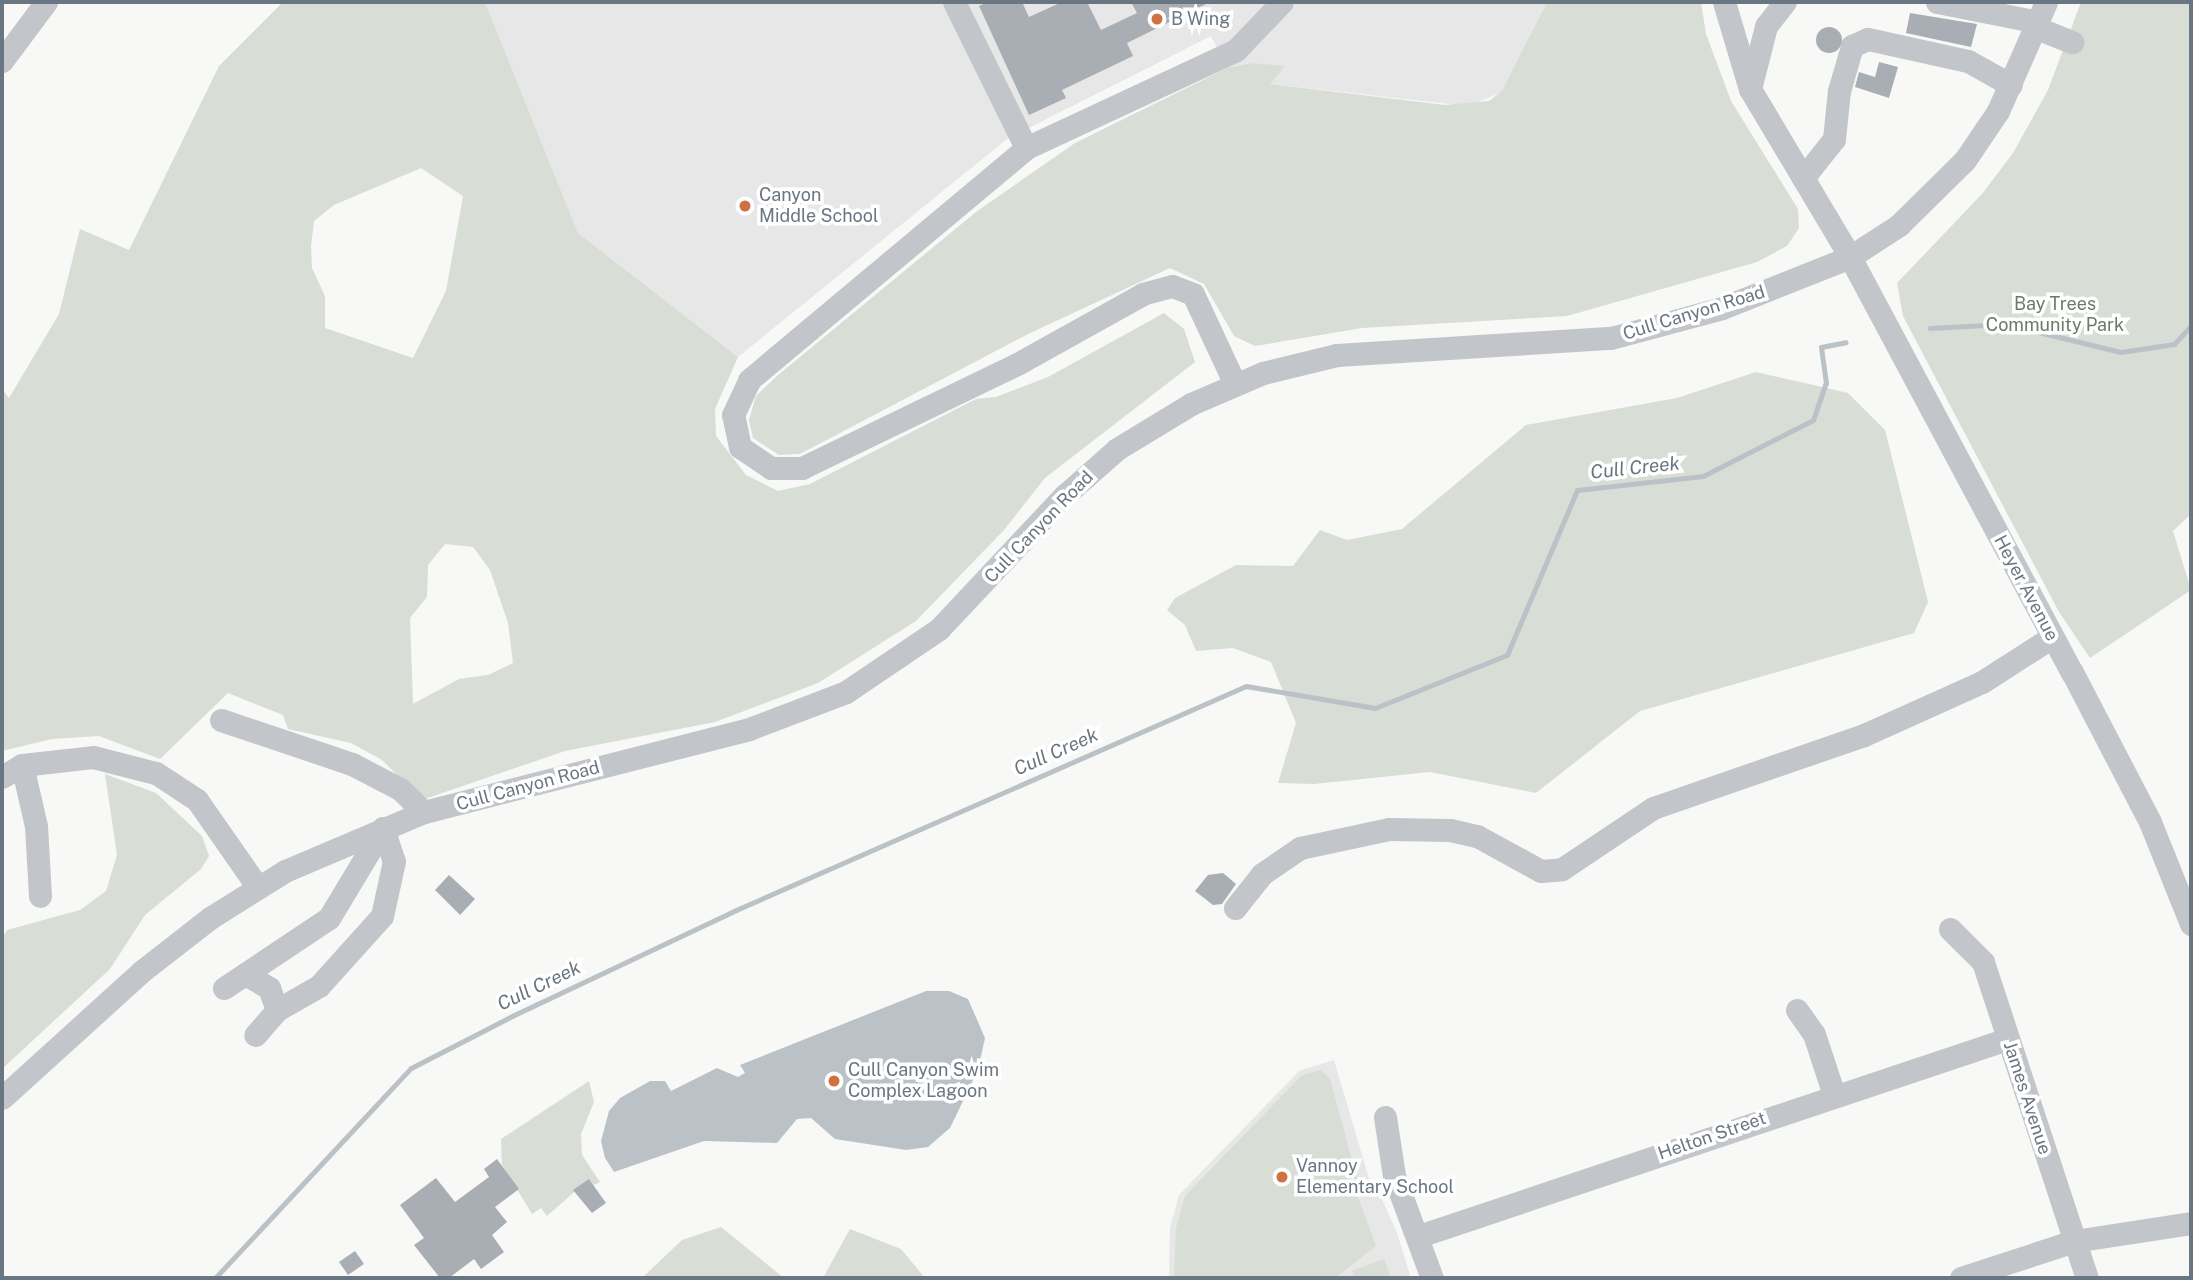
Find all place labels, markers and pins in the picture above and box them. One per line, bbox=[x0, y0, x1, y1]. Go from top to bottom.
place label: B Wing bbox=[1171, 8, 1231, 30]
marker: B Wing bbox=[1149, 11, 1165, 27]
place label: Canyon Middle School bbox=[759, 185, 878, 228]
marker: Canyon Middle School bbox=[737, 198, 753, 214]
place label: Cull Canyon Swim Complex Lagoon bbox=[848, 1060, 999, 1102]
marker: Cull Canyon Swim Complex Lagoon bbox=[826, 1073, 842, 1089]
place label: Vannoy Elementary School bbox=[1296, 1156, 1454, 1198]
marker: Vannoy Elementary School bbox=[1274, 1169, 1290, 1185]

